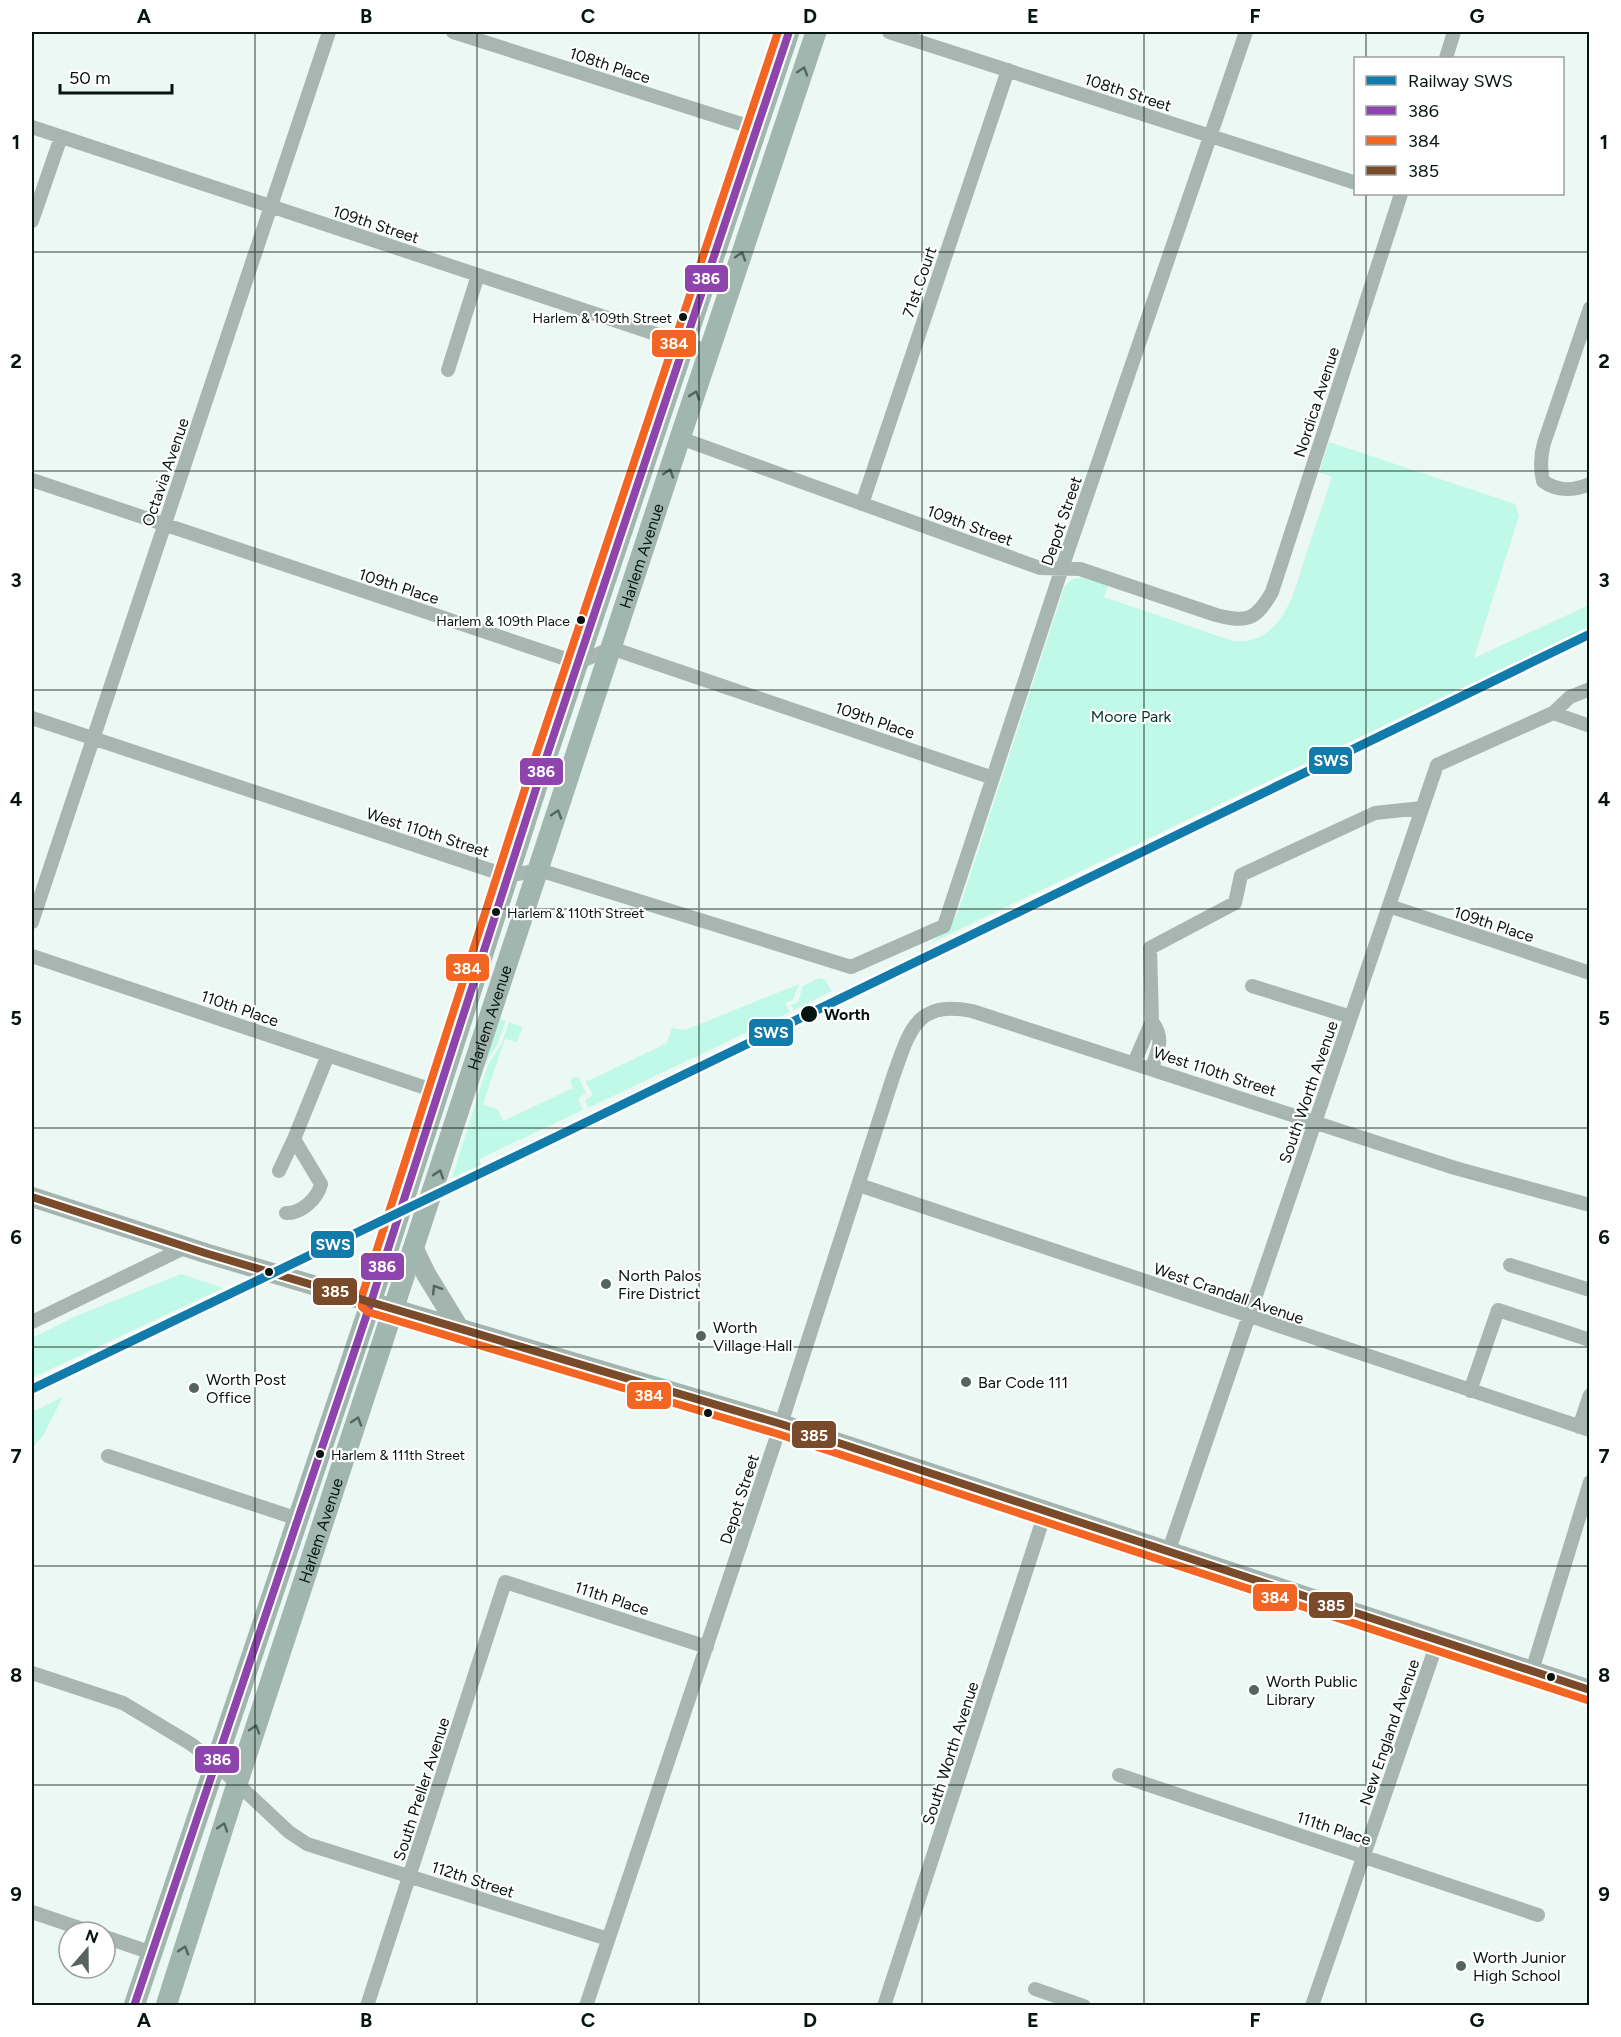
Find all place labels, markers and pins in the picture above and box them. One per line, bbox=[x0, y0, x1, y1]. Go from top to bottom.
place label: Harlem & 109th Street bbox=[533, 310, 672, 327]
marker: Harlem & 109th Street bbox=[677, 311, 689, 323]
place label: Harlem & 109th Place bbox=[436, 613, 570, 630]
marker: Harlem & 109th Place bbox=[575, 614, 587, 626]
place label: Harlem & 110th Street bbox=[507, 905, 644, 922]
marker: Harlem & 110th Street bbox=[490, 906, 502, 918]
marker: Worth bbox=[799, 1004, 819, 1024]
place label: Worth bbox=[824, 1005, 870, 1024]
unlabelled marker bbox=[263, 1266, 275, 1278]
place label: North Palos Fire District bbox=[618, 1266, 702, 1303]
marker: North Palos Fire District bbox=[599, 1277, 613, 1291]
place label: Worth Village Hall bbox=[713, 1318, 792, 1355]
marker: Worth Village Hall bbox=[694, 1329, 708, 1343]
place label: Worth Post Office bbox=[206, 1370, 286, 1407]
place label: Bar Code 111 bbox=[978, 1373, 1068, 1392]
marker: Bar Code 111 bbox=[959, 1375, 973, 1389]
marker: Worth Post Office bbox=[187, 1381, 201, 1395]
unlabelled marker bbox=[702, 1407, 714, 1419]
place label: Harlem & 111th Street bbox=[331, 1447, 465, 1464]
marker: Harlem & 111th Street bbox=[314, 1448, 326, 1460]
unlabelled marker bbox=[1545, 1671, 1557, 1683]
place label: Worth Public Library bbox=[1266, 1672, 1358, 1709]
marker: Worth Public Library bbox=[1247, 1683, 1261, 1697]
place label: Worth Junior High School bbox=[1473, 1948, 1566, 1985]
marker: Worth Junior High School bbox=[1454, 1959, 1468, 1973]

